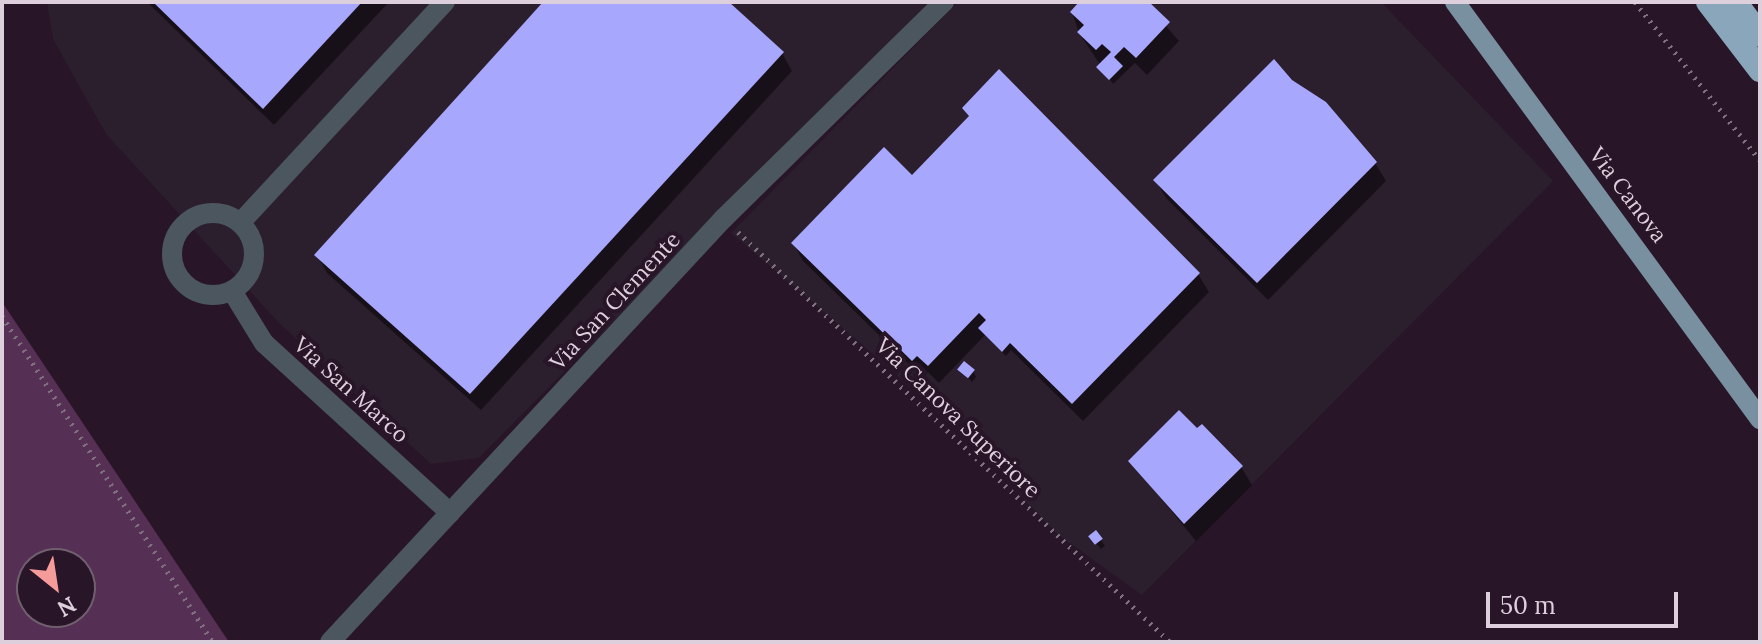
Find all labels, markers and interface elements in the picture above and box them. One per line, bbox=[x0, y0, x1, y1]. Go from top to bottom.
street label: Via Canova bbox=[1584, 142, 1672, 248]
street label: Via San Clemente bbox=[544, 227, 686, 375]
street label: Via San Marco bbox=[288, 331, 414, 449]
street label: Via Canova Superiore bbox=[870, 333, 1046, 503]
north arrow bbox=[16, 548, 96, 628]
scale bar bbox=[1490, 576, 1682, 626]
text: 50 m bbox=[1500, 590, 1556, 621]
text: N bbox=[53, 591, 81, 623]

